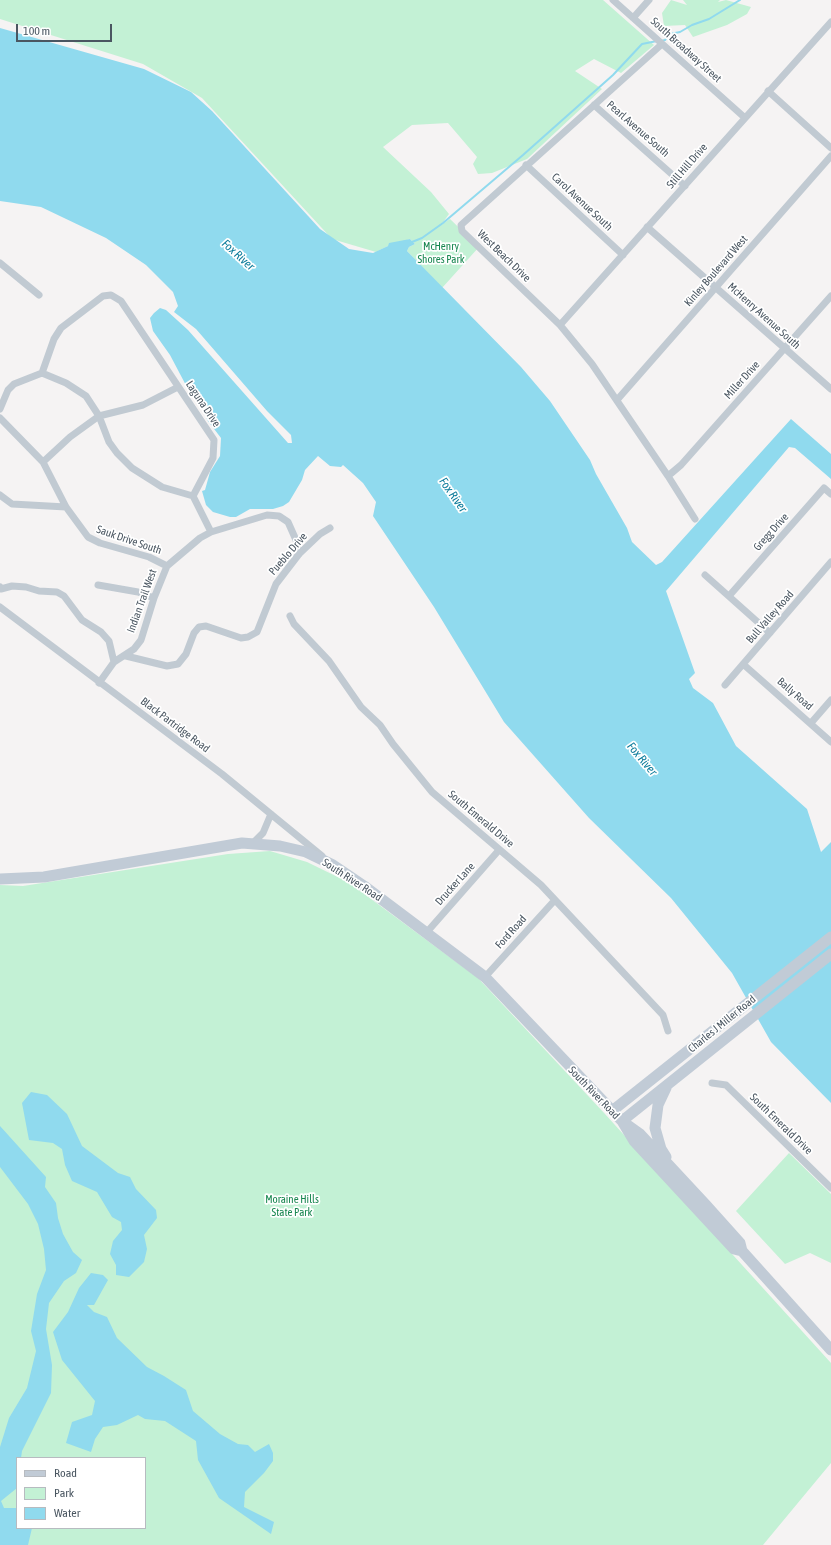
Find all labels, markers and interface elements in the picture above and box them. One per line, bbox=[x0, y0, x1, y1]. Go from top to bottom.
street label: South Broadway Street bbox=[648, 15, 724, 85]
scale bar bbox=[18, 16, 114, 42]
text: 100 m bbox=[23, 24, 50, 38]
street label: Pearl Avenue South bbox=[604, 98, 672, 160]
street label: Still Hill Drive bbox=[664, 141, 710, 191]
street label: Carol Avenue South bbox=[549, 170, 615, 234]
street label: West Beach Drive bbox=[475, 227, 533, 285]
street label: Kinley Boulevard West bbox=[682, 233, 750, 309]
water label: Fox River bbox=[219, 237, 257, 273]
park label: McHenry Shores Park bbox=[417, 240, 465, 266]
street label: McHenry Avenue South bbox=[725, 280, 803, 352]
street label: Miller Drive bbox=[721, 358, 763, 402]
street label: Laguna Drive bbox=[183, 378, 223, 430]
water label: Fox River bbox=[436, 475, 470, 515]
street label: Gregg Drive bbox=[751, 510, 791, 554]
street label: Sauk Drive South bbox=[95, 523, 163, 557]
street label: Pueblo Drive bbox=[266, 530, 310, 578]
street label: Indian Trail West bbox=[124, 567, 160, 635]
street label: Bull Valley Road bbox=[743, 588, 797, 646]
street label: Bally Road bbox=[774, 675, 816, 713]
street label: Black Partridge Road bbox=[138, 695, 212, 755]
water label: Fox River bbox=[624, 739, 660, 779]
street label: South Emerald Drive bbox=[445, 788, 517, 850]
street label: South River Road bbox=[320, 856, 384, 904]
street label: Drucker Lane bbox=[432, 860, 478, 908]
street label: Ford Road bbox=[493, 913, 529, 951]
street label: Charles J Miller Road bbox=[686, 993, 758, 1055]
street label: South River Road bbox=[566, 1064, 622, 1122]
street label: South Emerald Drive bbox=[747, 1091, 815, 1157]
park label: Moraine Hills State Park bbox=[265, 1193, 319, 1219]
legend bbox=[16, 1457, 146, 1529]
text: Road bbox=[54, 1466, 77, 1480]
text: Park bbox=[54, 1486, 74, 1500]
text: Water bbox=[54, 1506, 80, 1520]

